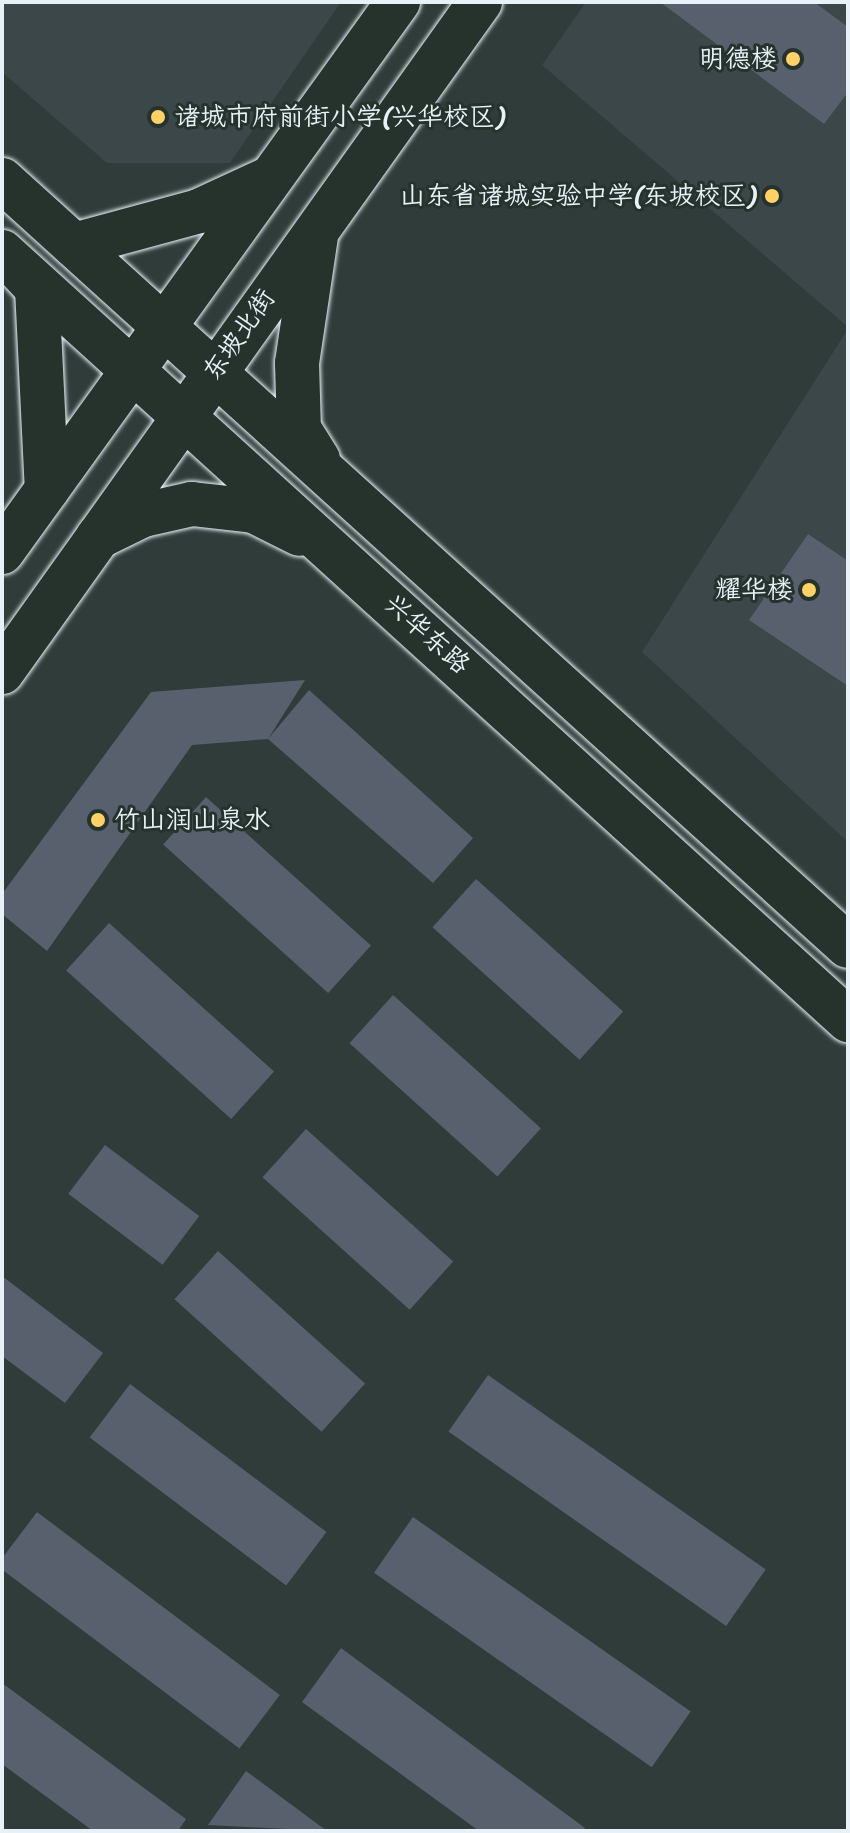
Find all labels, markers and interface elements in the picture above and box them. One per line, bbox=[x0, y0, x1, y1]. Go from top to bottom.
place label: 明德楼 bbox=[699, 43, 777, 75]
marker: 明德楼 bbox=[784, 50, 802, 68]
place label: 诸城市府前街小学(兴华校区) bbox=[174, 101, 504, 133]
marker: 诸城市府前街小学(兴华校区) bbox=[149, 108, 167, 126]
place label: 山东省诸城实验中学(东坡校区) bbox=[400, 180, 756, 212]
marker: 山东省诸城实验中学(东坡校区) bbox=[763, 187, 781, 205]
street label: 东坡北街 bbox=[196, 283, 282, 387]
place label: 耀华楼 bbox=[715, 574, 793, 606]
marker: 耀华楼 bbox=[800, 581, 818, 599]
street label: 兴华东路 bbox=[378, 588, 476, 680]
place label: 竹山润山泉水 bbox=[114, 804, 270, 836]
marker: 竹山润山泉水 bbox=[89, 811, 107, 829]

